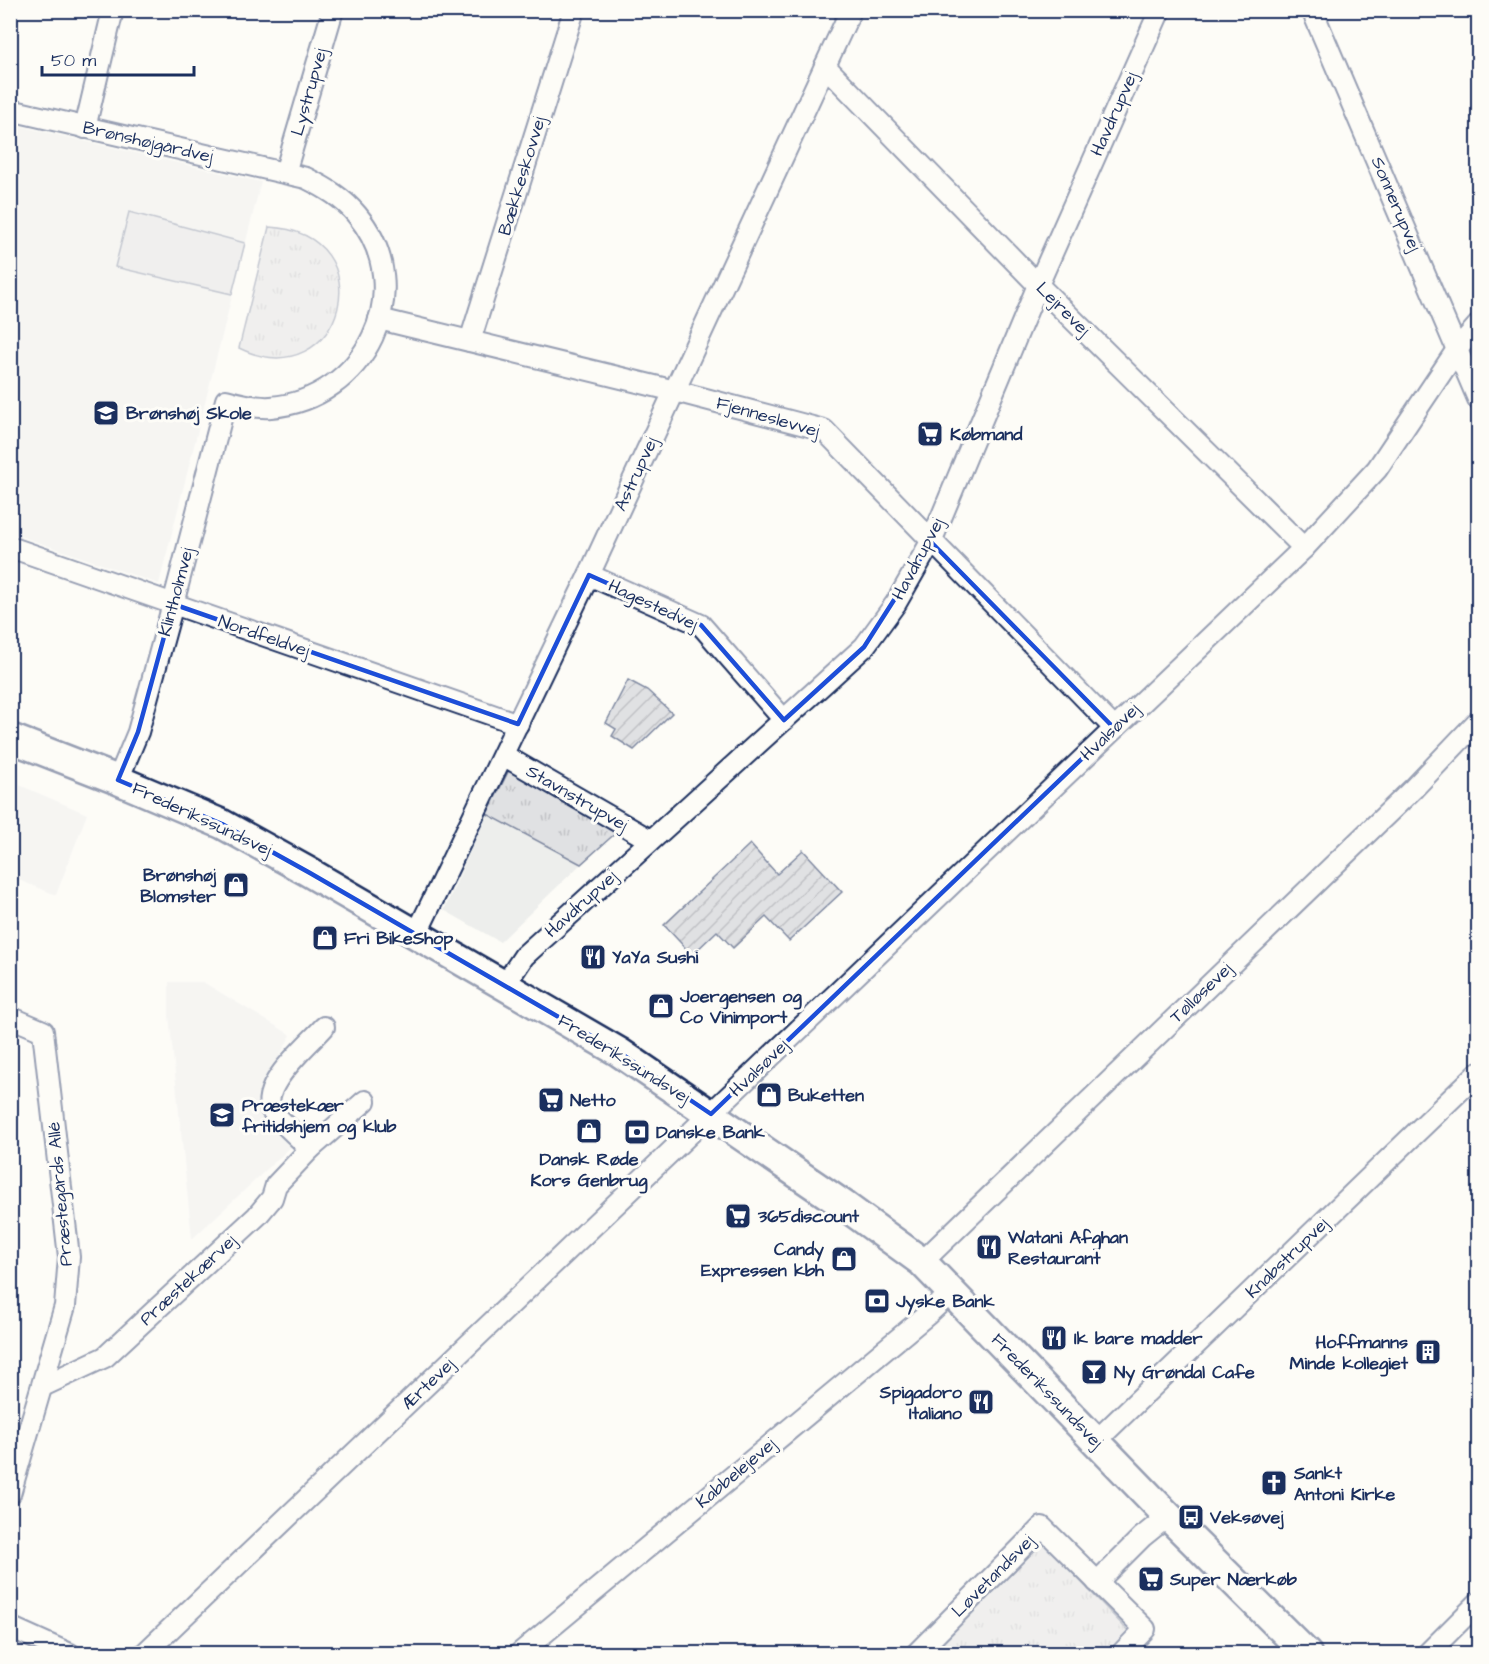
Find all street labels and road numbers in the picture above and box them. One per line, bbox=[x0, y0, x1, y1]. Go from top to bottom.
street label: Lystrupvej bbox=[285, 45, 335, 139]
street label: Havdrupvej bbox=[1084, 67, 1144, 160]
street label: Bækkeskovvej bbox=[492, 113, 552, 239]
street label: Brønshøjgårdvej bbox=[80, 115, 216, 170]
street label: Sonnerupvej bbox=[1365, 153, 1428, 256]
street label: Lejrevej bbox=[1030, 276, 1096, 342]
street label: Fjenneslevvej bbox=[713, 390, 823, 444]
street label: Astrupvej bbox=[608, 432, 664, 515]
street label: Havdrupvej bbox=[886, 513, 951, 605]
street label: Klintholmvej bbox=[152, 544, 200, 639]
street label: Hagestedvej bbox=[604, 573, 703, 638]
street label: Nordfeldvej bbox=[215, 609, 314, 664]
street label: Hvalsøvej bbox=[1075, 697, 1146, 767]
street label: Stavnstrupvej bbox=[521, 759, 633, 838]
street label: Frederikssundsvej bbox=[128, 776, 277, 863]
street label: Havdrupvej bbox=[539, 864, 623, 943]
street label: Tølløsevej bbox=[1164, 956, 1238, 1029]
street label: Frederikssundsvej bbox=[553, 1008, 696, 1110]
street label: Hvalsøvej bbox=[724, 1033, 795, 1103]
street label: Præstegårds Allé bbox=[41, 1120, 80, 1267]
street label: Knabstrupvej bbox=[1240, 1211, 1335, 1304]
street label: Præstekærvej bbox=[134, 1228, 242, 1331]
street label: Frederikssundsvej bbox=[985, 1328, 1109, 1455]
street label: Ærtevej bbox=[396, 1352, 461, 1416]
street label: Kabbelejevej bbox=[691, 1431, 782, 1514]
street label: Løvetandsvej bbox=[946, 1529, 1040, 1623]

